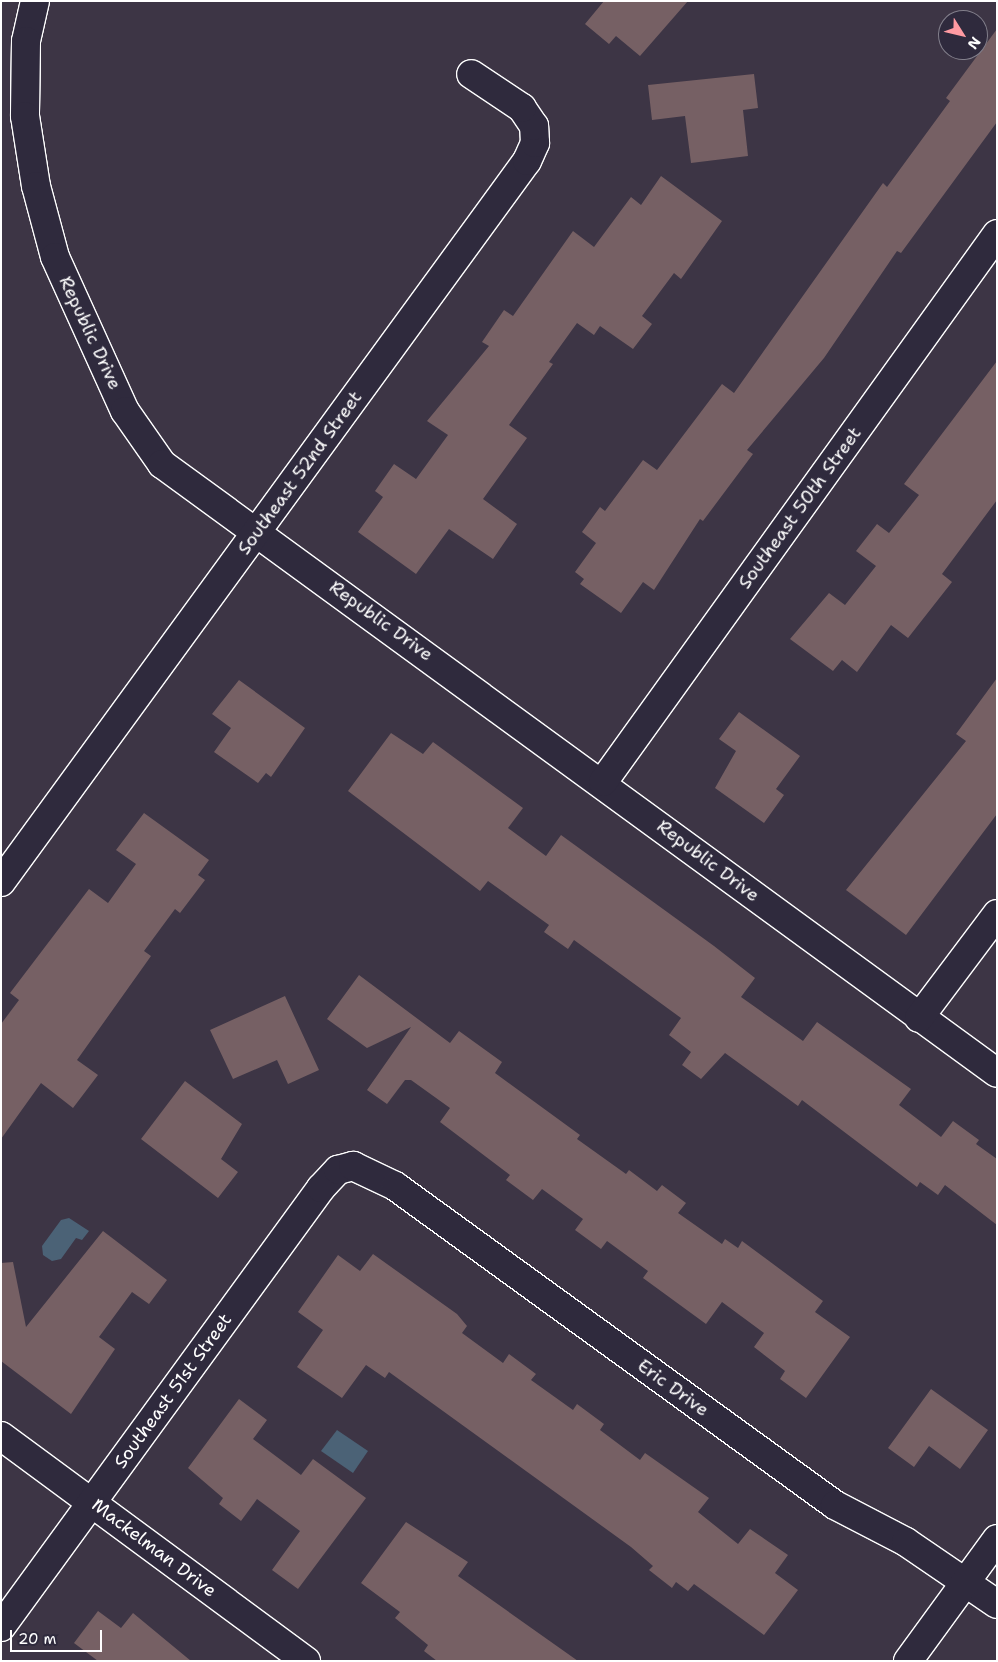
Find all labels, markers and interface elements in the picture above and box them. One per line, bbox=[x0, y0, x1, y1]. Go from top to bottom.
north arrow bbox=[938, 10, 988, 60]
text: N bbox=[964, 33, 985, 53]
street label: Republic Drive bbox=[54, 273, 126, 393]
street label: Southeast 52nd Street bbox=[233, 387, 367, 559]
street label: Southeast 50th Street bbox=[734, 423, 866, 593]
street label: Republic Drive bbox=[325, 576, 437, 666]
street label: Republic Drive bbox=[653, 816, 763, 906]
street label: Southeast 51st Street bbox=[110, 1309, 236, 1473]
street label: Eric Drive bbox=[633, 1355, 713, 1421]
street label: Mackelman Drive bbox=[88, 1494, 220, 1602]
scale bar bbox=[12, 1620, 105, 1652]
text: 20 m bbox=[18, 1629, 57, 1649]

